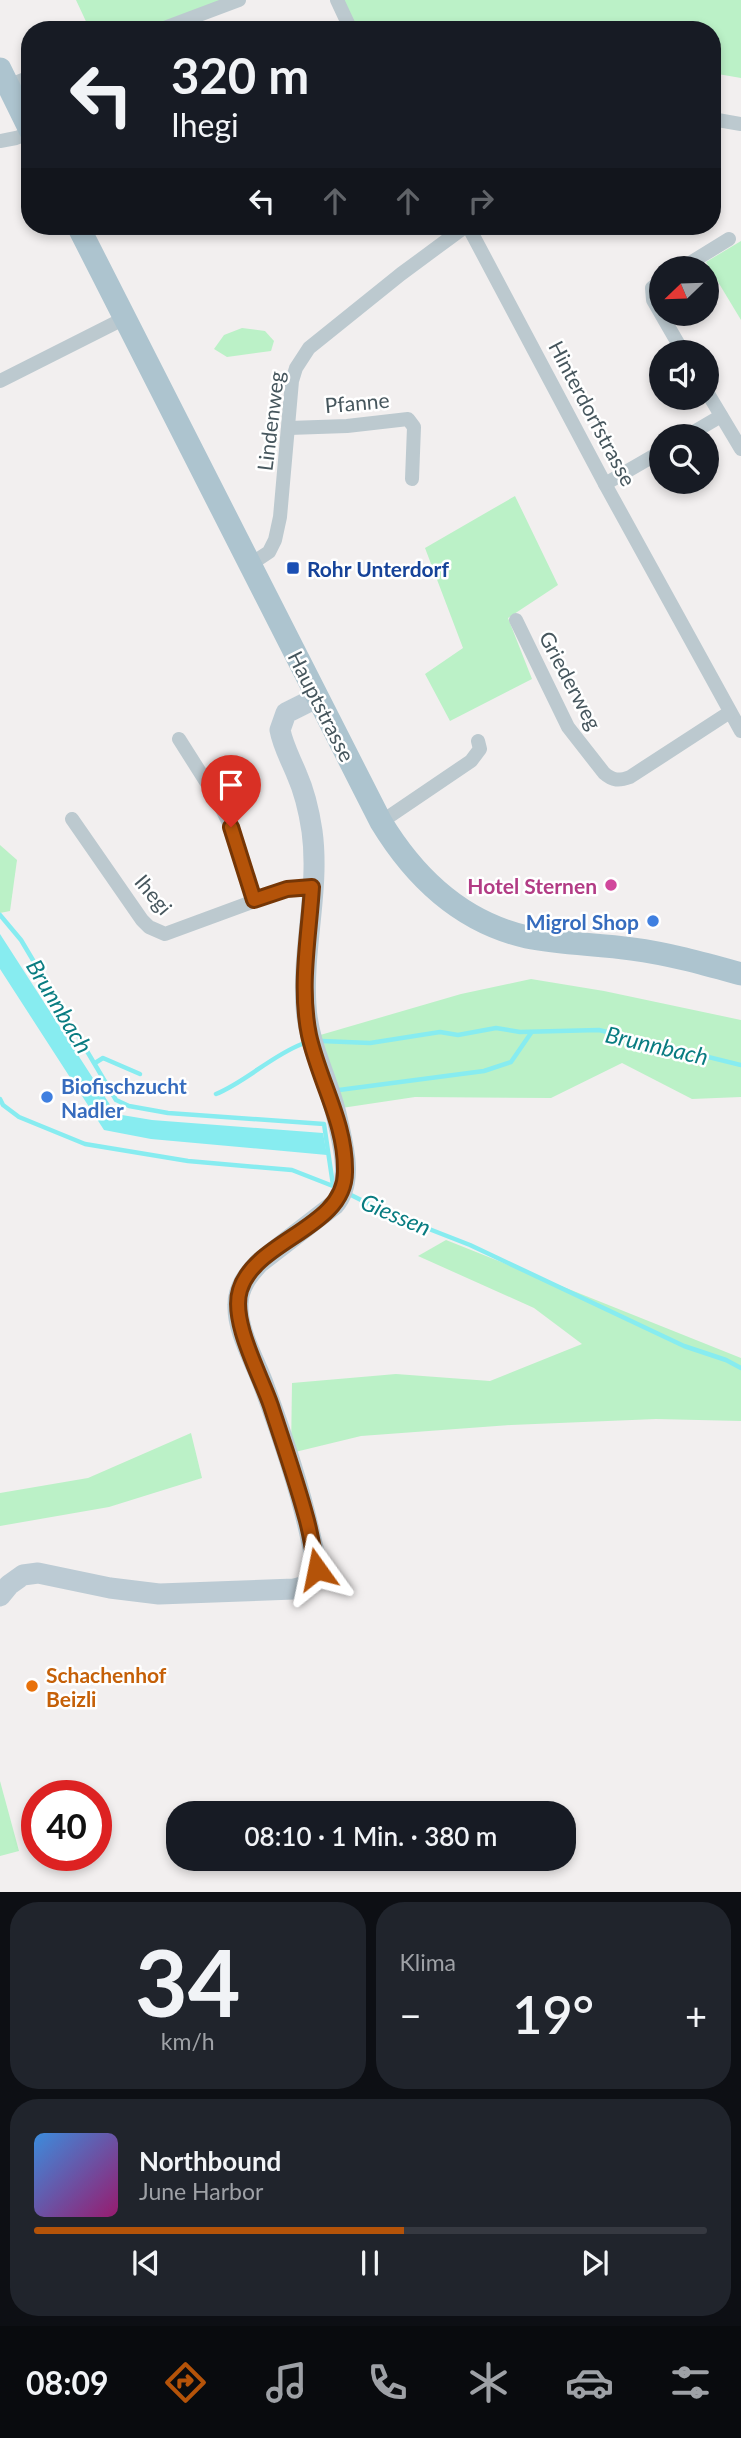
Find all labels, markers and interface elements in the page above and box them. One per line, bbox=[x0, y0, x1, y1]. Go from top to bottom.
text: 320 m bbox=[171, 46, 309, 104]
icon: left bbox=[56, 49, 147, 140]
text: Ihegi bbox=[171, 105, 239, 144]
icon: left bbox=[243, 182, 281, 220]
icon: ahead bbox=[316, 182, 354, 220]
icon: ahead bbox=[389, 182, 427, 220]
icon: right bbox=[462, 182, 500, 220]
north arrow bbox=[649, 256, 719, 326]
map controls bbox=[649, 256, 719, 494]
street label: Hinterdorfstrasse bbox=[544, 336, 642, 490]
button: sound bbox=[649, 340, 719, 410]
street label: Lindenweg bbox=[251, 370, 289, 472]
street label: Pfanne bbox=[324, 387, 390, 417]
button: search bbox=[649, 424, 719, 494]
place label: Rohr Unterdorf bbox=[307, 556, 449, 581]
marker: Rohr Unterdorf bbox=[285, 560, 301, 576]
street label: Griederweg bbox=[535, 627, 607, 734]
street label: Hauptstrasse bbox=[283, 646, 361, 766]
pin bbox=[201, 755, 261, 827]
icon: arrive bbox=[212, 766, 250, 804]
street label: Ihegi bbox=[130, 869, 178, 919]
place label: Hotel Sternen bbox=[467, 873, 597, 898]
marker: Hotel Sternen bbox=[603, 877, 619, 893]
place label: Migrol Shop bbox=[526, 909, 639, 934]
marker: Migrol Shop bbox=[645, 913, 661, 929]
water label: Brunnbach bbox=[21, 954, 99, 1058]
water label: Brunnbach bbox=[603, 1020, 711, 1070]
place label: Biofischzucht Nadler bbox=[61, 1073, 187, 1122]
marker: Biofischzucht Nadler bbox=[39, 1089, 55, 1105]
water label: Giessen bbox=[357, 1187, 435, 1241]
position arrow bbox=[280, 1532, 354, 1606]
place label: Schachenhof Beizli bbox=[46, 1662, 167, 1711]
marker: Schachenhof Beizli bbox=[24, 1678, 40, 1694]
speed limit sign: 40 bbox=[21, 1780, 112, 1871]
text: 08:10 · 1 Min. · 380 m bbox=[245, 1820, 497, 1852]
text: 34 bbox=[135, 1927, 241, 2036]
text: Klima bbox=[400, 1948, 456, 1976]
text: 19° bbox=[512, 1983, 594, 2045]
text: − bbox=[400, 1992, 422, 2038]
text: + bbox=[685, 1992, 707, 2038]
text: km/h bbox=[161, 2027, 215, 2055]
text: Northbound bbox=[139, 2145, 281, 2177]
text: June Harbor bbox=[139, 2177, 263, 2205]
icon: previous bbox=[127, 2244, 165, 2282]
icon: pause bbox=[351, 2244, 389, 2282]
icon: next bbox=[576, 2244, 614, 2282]
icon: directions bbox=[161, 2358, 210, 2407]
icon: music bbox=[262, 2358, 311, 2407]
icon: phone bbox=[363, 2358, 412, 2407]
icon: climate bbox=[464, 2358, 513, 2407]
icon: car bbox=[565, 2358, 614, 2407]
icon: filters bbox=[666, 2358, 715, 2407]
text: 08:09 bbox=[26, 2363, 109, 2402]

